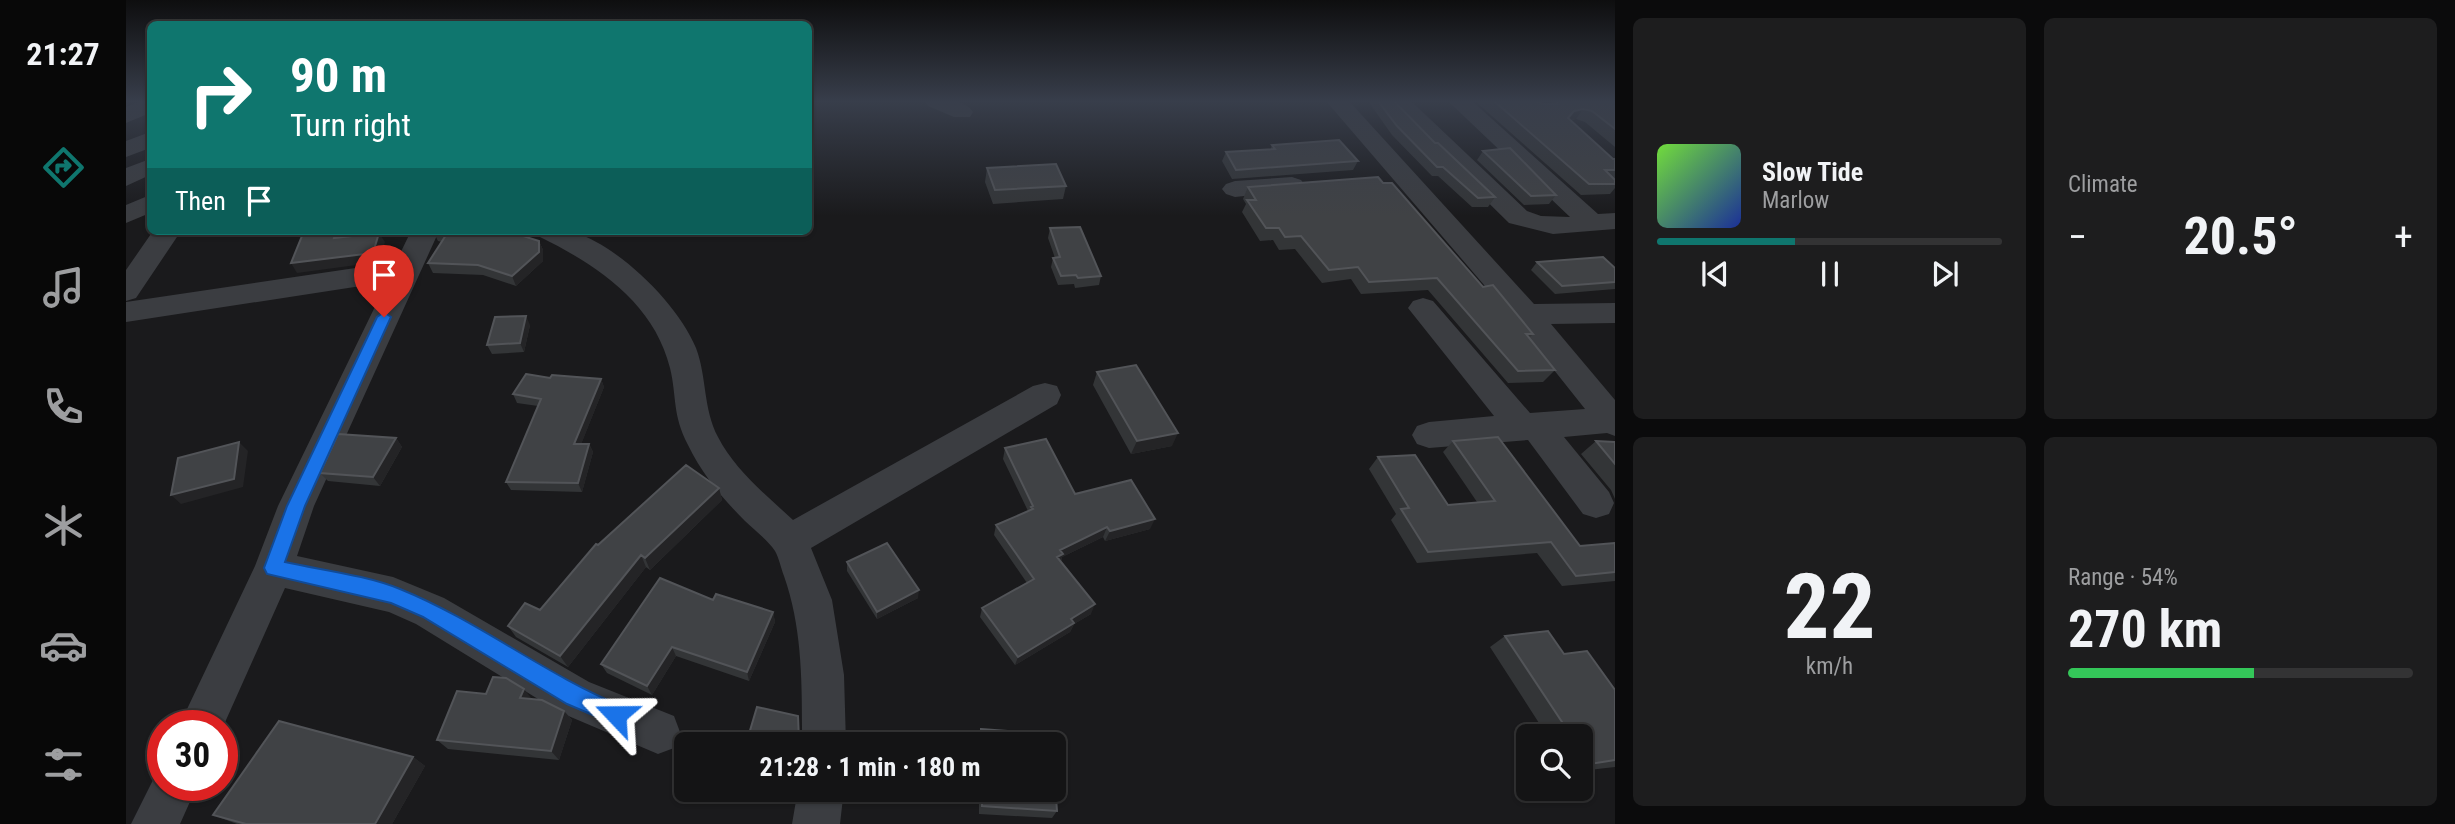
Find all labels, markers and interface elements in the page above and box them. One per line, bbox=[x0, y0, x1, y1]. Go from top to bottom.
text: 21:27 bbox=[26, 35, 100, 73]
text: 90 m bbox=[290, 47, 387, 104]
icon: right bbox=[175, 49, 266, 140]
text: Turn right bbox=[290, 106, 411, 144]
icon: directions bbox=[39, 143, 88, 192]
text: Slow Tide bbox=[1762, 157, 1863, 187]
text: Climate bbox=[2068, 171, 2138, 198]
icon: arrive bbox=[240, 182, 278, 220]
text: Then bbox=[175, 186, 226, 216]
text: Marlow bbox=[1762, 187, 1829, 214]
text: 20.5° bbox=[2183, 206, 2298, 267]
text: − bbox=[2068, 215, 2087, 259]
text: + bbox=[2394, 215, 2413, 259]
pin bbox=[354, 245, 414, 317]
icon: previous bbox=[1696, 255, 1734, 293]
icon: pause bbox=[1811, 255, 1849, 293]
icon: next bbox=[1926, 255, 1964, 293]
icon: arrive bbox=[365, 256, 403, 294]
icon: music bbox=[39, 263, 88, 312]
icon: phone bbox=[39, 382, 88, 431]
icon: climate bbox=[39, 501, 88, 550]
text: 22 bbox=[1784, 554, 1875, 660]
text: Range · 54% bbox=[2068, 564, 2178, 591]
text: 270 km bbox=[2068, 599, 2222, 660]
icon: car bbox=[39, 621, 88, 670]
text: km/h bbox=[1806, 653, 1853, 680]
position arrow bbox=[579, 678, 653, 752]
speed limit sign: 30 bbox=[147, 710, 238, 801]
map controls bbox=[1516, 724, 1593, 801]
button: search bbox=[1516, 724, 1593, 801]
icon: filters bbox=[39, 740, 88, 789]
text: 21:28 · 1 min · 180 m bbox=[760, 752, 980, 782]

